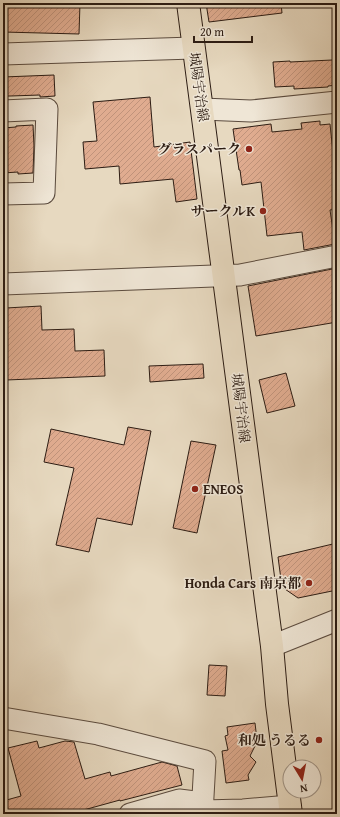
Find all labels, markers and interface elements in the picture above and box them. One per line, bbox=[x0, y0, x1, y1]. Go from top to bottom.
scale bar bbox=[194, 18, 252, 44]
text: 20 m bbox=[200, 23, 224, 40]
street label: 城陽宇治線 bbox=[184, 51, 214, 123]
place label: グラスパーク bbox=[157, 139, 241, 159]
marker: グラスパーク bbox=[244, 144, 254, 154]
place label: サークルK bbox=[191, 201, 255, 221]
marker: サークルK bbox=[258, 206, 268, 216]
street label: 城陽宇治線 bbox=[227, 372, 255, 444]
place label: ENEOS bbox=[203, 479, 244, 499]
marker: ENEOS bbox=[190, 484, 200, 494]
place label: Honda Cars 南京都 bbox=[185, 573, 301, 593]
marker: Honda Cars 南京都 bbox=[304, 578, 314, 588]
place label: 和処 うるる bbox=[238, 730, 311, 750]
marker: 和処 うるる bbox=[314, 735, 324, 745]
north arrow bbox=[282, 759, 322, 799]
text: N bbox=[298, 780, 309, 797]

